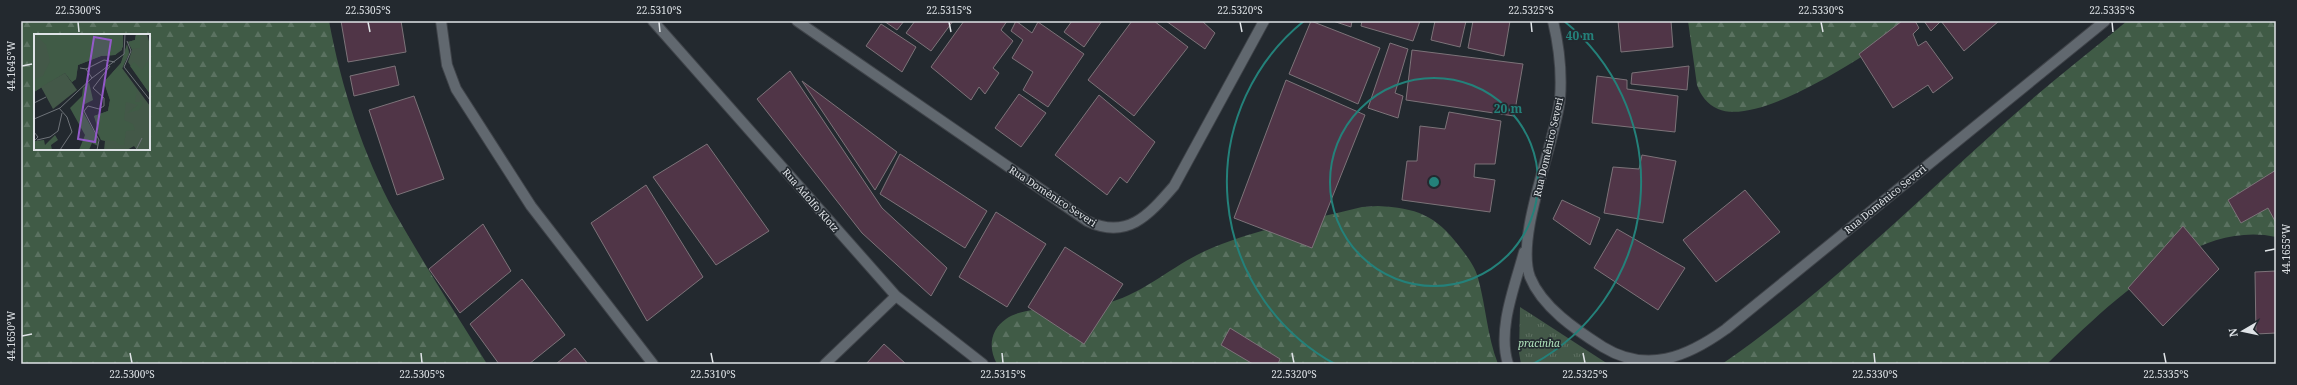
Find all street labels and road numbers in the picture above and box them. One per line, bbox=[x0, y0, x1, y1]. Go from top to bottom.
street label: Rua Domênico Severi bbox=[1530, 95, 1566, 198]
street label: Rua Domênico Severi bbox=[1841, 161, 1930, 236]
street label: Rua Domênico Severi bbox=[1007, 162, 1100, 230]
street label: Rua Adolfo Klotz bbox=[780, 165, 842, 235]

